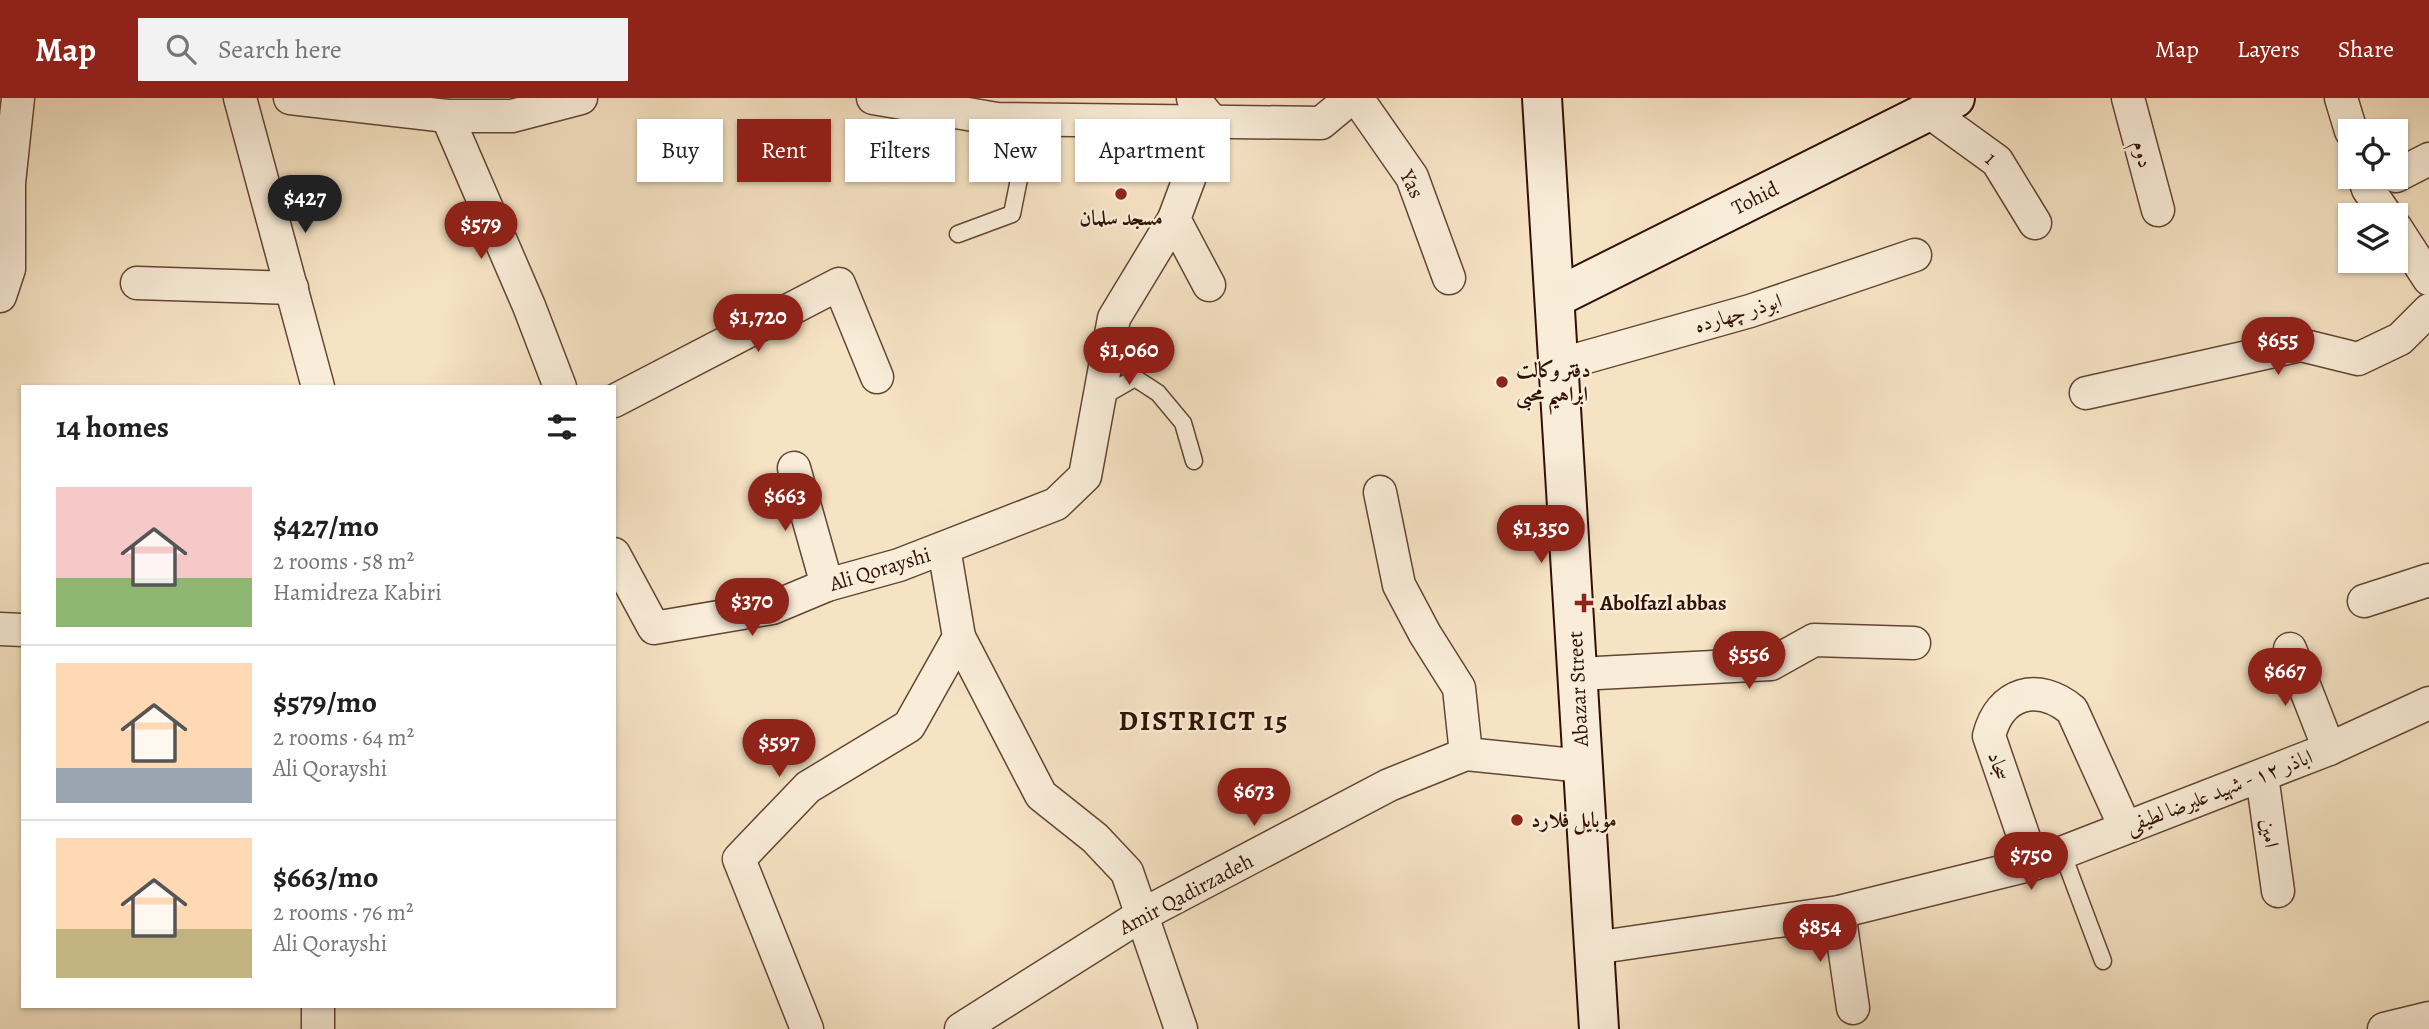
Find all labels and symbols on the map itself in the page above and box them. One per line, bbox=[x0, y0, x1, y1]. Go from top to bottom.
street label: دوم bbox=[2122, 137, 2160, 172]
street label: 1 bbox=[1979, 145, 2003, 171]
street label: Yas bbox=[1393, 164, 1431, 203]
street label: Tohid bbox=[1727, 174, 1784, 222]
pin: $427 bbox=[264, 176, 346, 235]
marker: مسجد سلمان bbox=[1113, 186, 1129, 202]
pin: $579 bbox=[440, 202, 522, 261]
place label: مسجد سلمان bbox=[1079, 204, 1163, 232]
street label: ابوذر چهارده bbox=[1691, 286, 1785, 340]
pin: $1,720 bbox=[701, 294, 815, 354]
pin: $655 bbox=[2237, 317, 2319, 377]
pin: $1,060 bbox=[1072, 328, 1186, 387]
place label: دفتر وکالت ابراهیم محبی bbox=[1516, 356, 1591, 415]
marker: دفتر وکالت ابراهیم محبی bbox=[1494, 374, 1510, 390]
pin: $663 bbox=[744, 474, 826, 533]
pin: $1,350 bbox=[1484, 505, 1598, 565]
street label: Ali Qorayshi bbox=[825, 540, 934, 598]
pin: $370 bbox=[711, 578, 793, 638]
place label: Abolfazl abbas bbox=[1599, 589, 1727, 617]
marker: Abolfazl abbas bbox=[1574, 593, 1594, 613]
street label: Abazar Street bbox=[1561, 630, 1595, 748]
pin: $556 bbox=[1708, 632, 1790, 691]
pin: $667 bbox=[2244, 648, 2326, 708]
district label: DISTRICT 15 bbox=[1119, 702, 1289, 740]
pin: $597 bbox=[738, 720, 820, 779]
street label: اباذر ۱۲ - شهید علیرضا لطیفی bbox=[2121, 742, 2317, 841]
street label: سجاد bbox=[1981, 748, 2017, 784]
pin: $673 bbox=[1213, 768, 1295, 828]
place label: موبایل فلارد bbox=[1531, 806, 1617, 835]
marker: موبایل فلارد bbox=[1509, 812, 1525, 828]
street label: امین bbox=[2254, 817, 2286, 849]
pin: $750 bbox=[1990, 832, 2072, 892]
street label: Amir Qadirzadeh bbox=[1113, 847, 1258, 942]
pin: $854 bbox=[1779, 904, 1861, 964]

